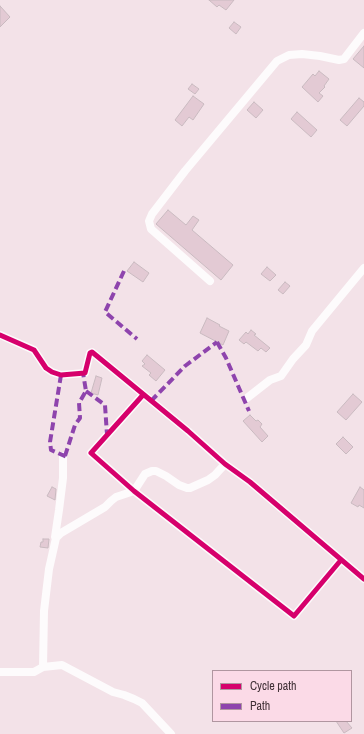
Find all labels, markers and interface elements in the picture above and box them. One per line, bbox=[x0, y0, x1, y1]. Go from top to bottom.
legend bbox=[212, 670, 352, 722]
text: Cycle path bbox=[250, 678, 297, 694]
text: Path bbox=[250, 698, 270, 714]

